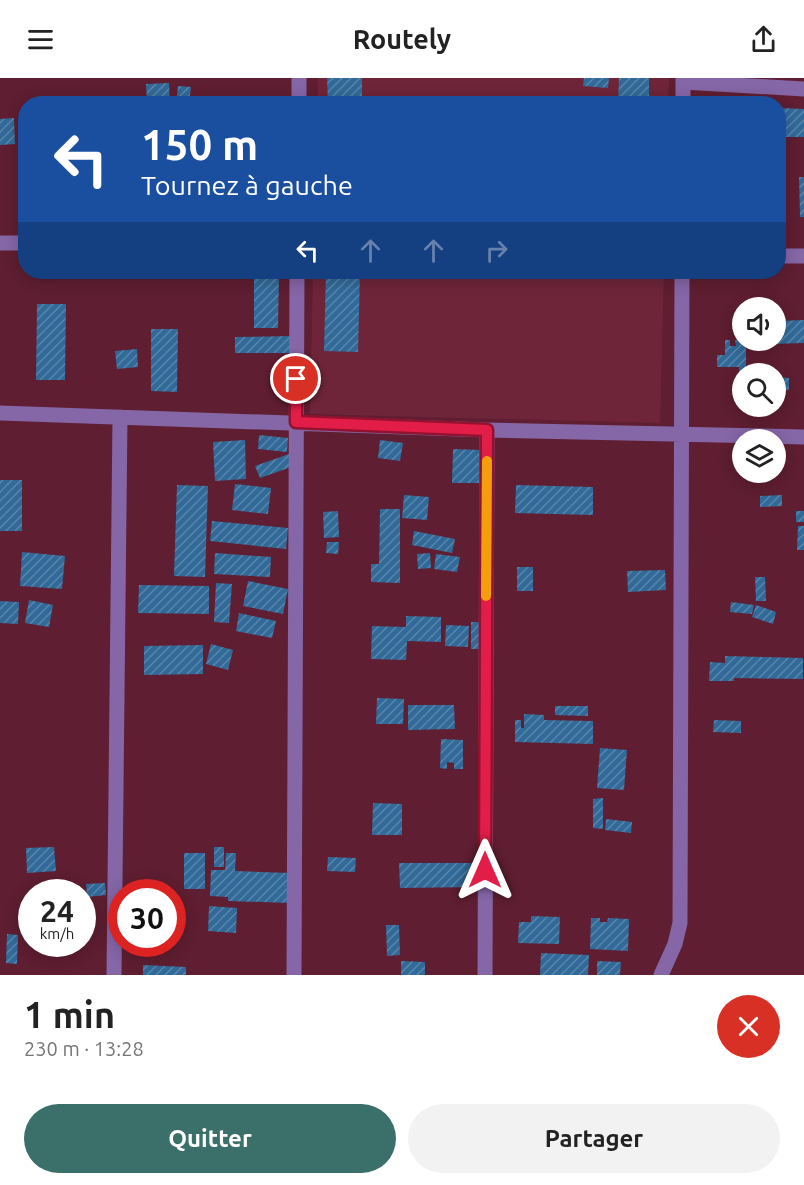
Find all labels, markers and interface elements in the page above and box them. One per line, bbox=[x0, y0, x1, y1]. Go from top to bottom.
icon: menu bbox=[24, 23, 57, 56]
icon: share bbox=[747, 23, 780, 56]
text: Routely bbox=[353, 24, 451, 54]
icon: left bbox=[42, 120, 120, 198]
text: 150 m bbox=[141, 121, 258, 168]
text: Tournez à gauche bbox=[141, 170, 353, 200]
icon: left bbox=[291, 234, 324, 267]
icon: ahead bbox=[354, 234, 387, 267]
icon: ahead bbox=[417, 234, 450, 267]
icon: right bbox=[480, 234, 513, 267]
map controls bbox=[732, 297, 786, 483]
button: sound bbox=[732, 297, 786, 351]
pin bbox=[270, 353, 321, 404]
icon: arrive bbox=[279, 362, 312, 395]
button: search bbox=[732, 363, 786, 417]
button: layers bbox=[732, 429, 786, 483]
position arrow bbox=[453, 838, 517, 902]
speed limit sign: 30 bbox=[108, 879, 186, 957]
text: 24 bbox=[40, 894, 74, 928]
text: km/h bbox=[40, 925, 74, 942]
text: 1 min bbox=[24, 994, 115, 1035]
button: close bbox=[717, 995, 780, 1058]
text: 230 m · 13:28 bbox=[24, 1037, 144, 1060]
button: Quitter bbox=[24, 1104, 396, 1173]
button: Partager bbox=[408, 1104, 780, 1173]

